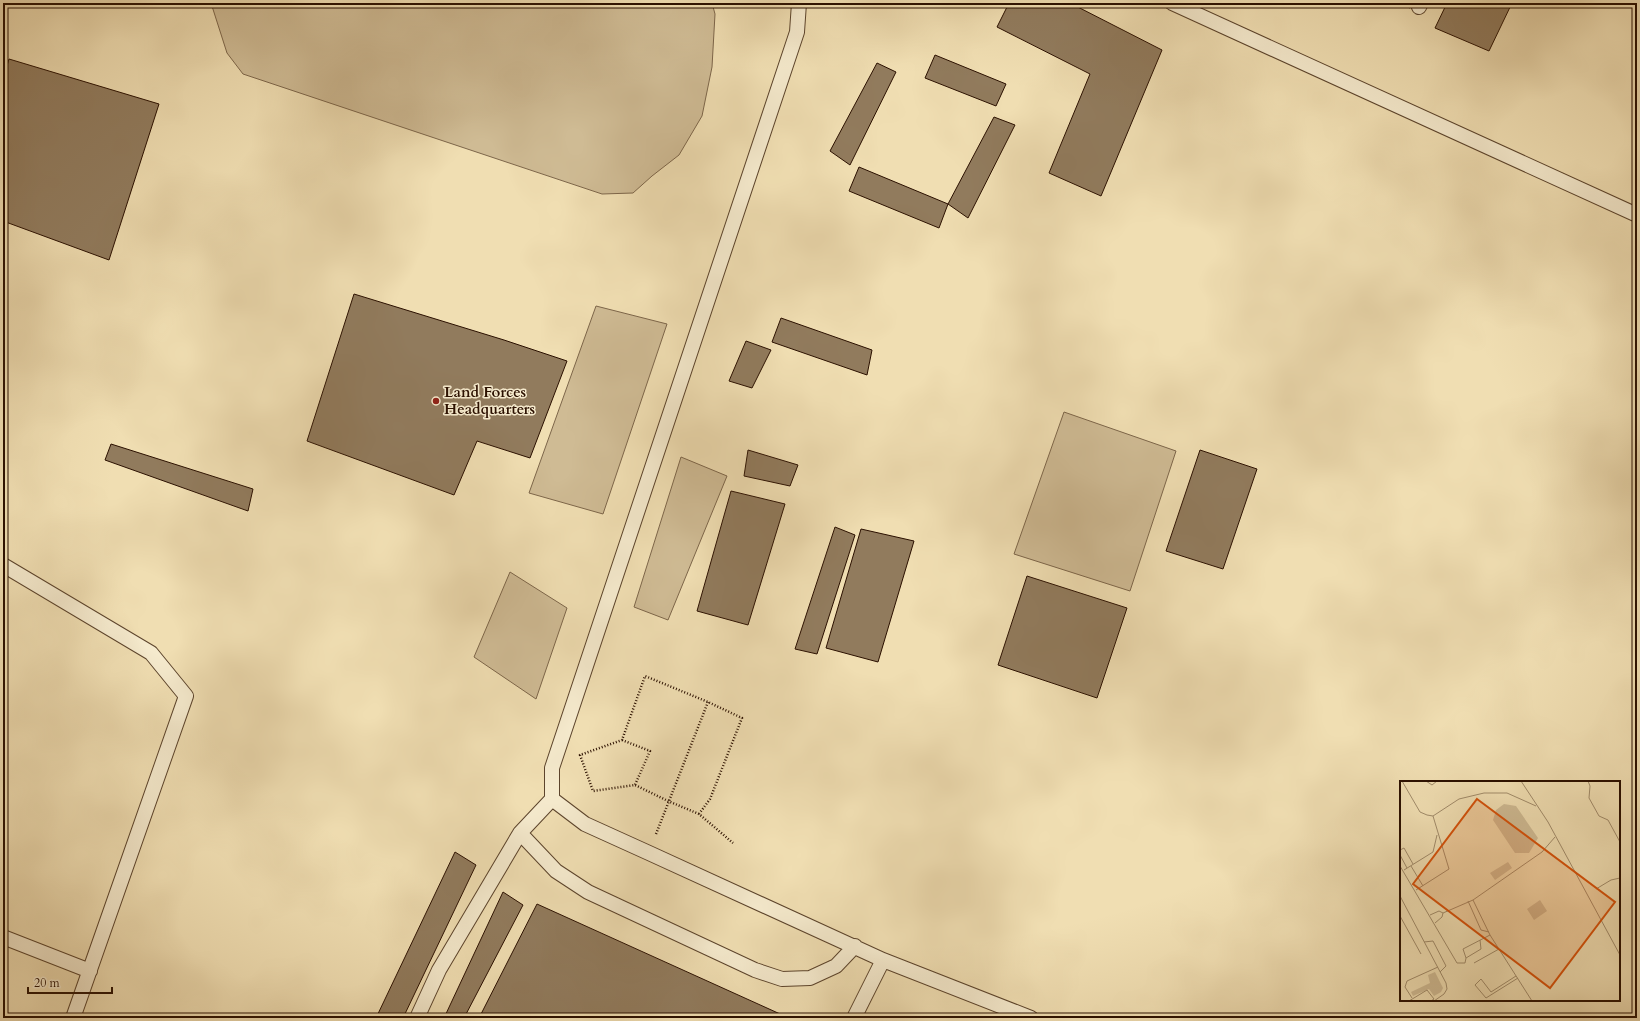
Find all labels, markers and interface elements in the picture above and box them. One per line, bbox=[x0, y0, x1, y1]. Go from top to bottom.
place label: Land Forces Headquarters bbox=[444, 382, 535, 419]
marker: Land Forces Headquarters bbox=[431, 396, 441, 406]
inset map bbox=[1400, 781, 1620, 1001]
scale bar bbox=[28, 969, 112, 995]
text: 20 m bbox=[34, 975, 61, 991]

